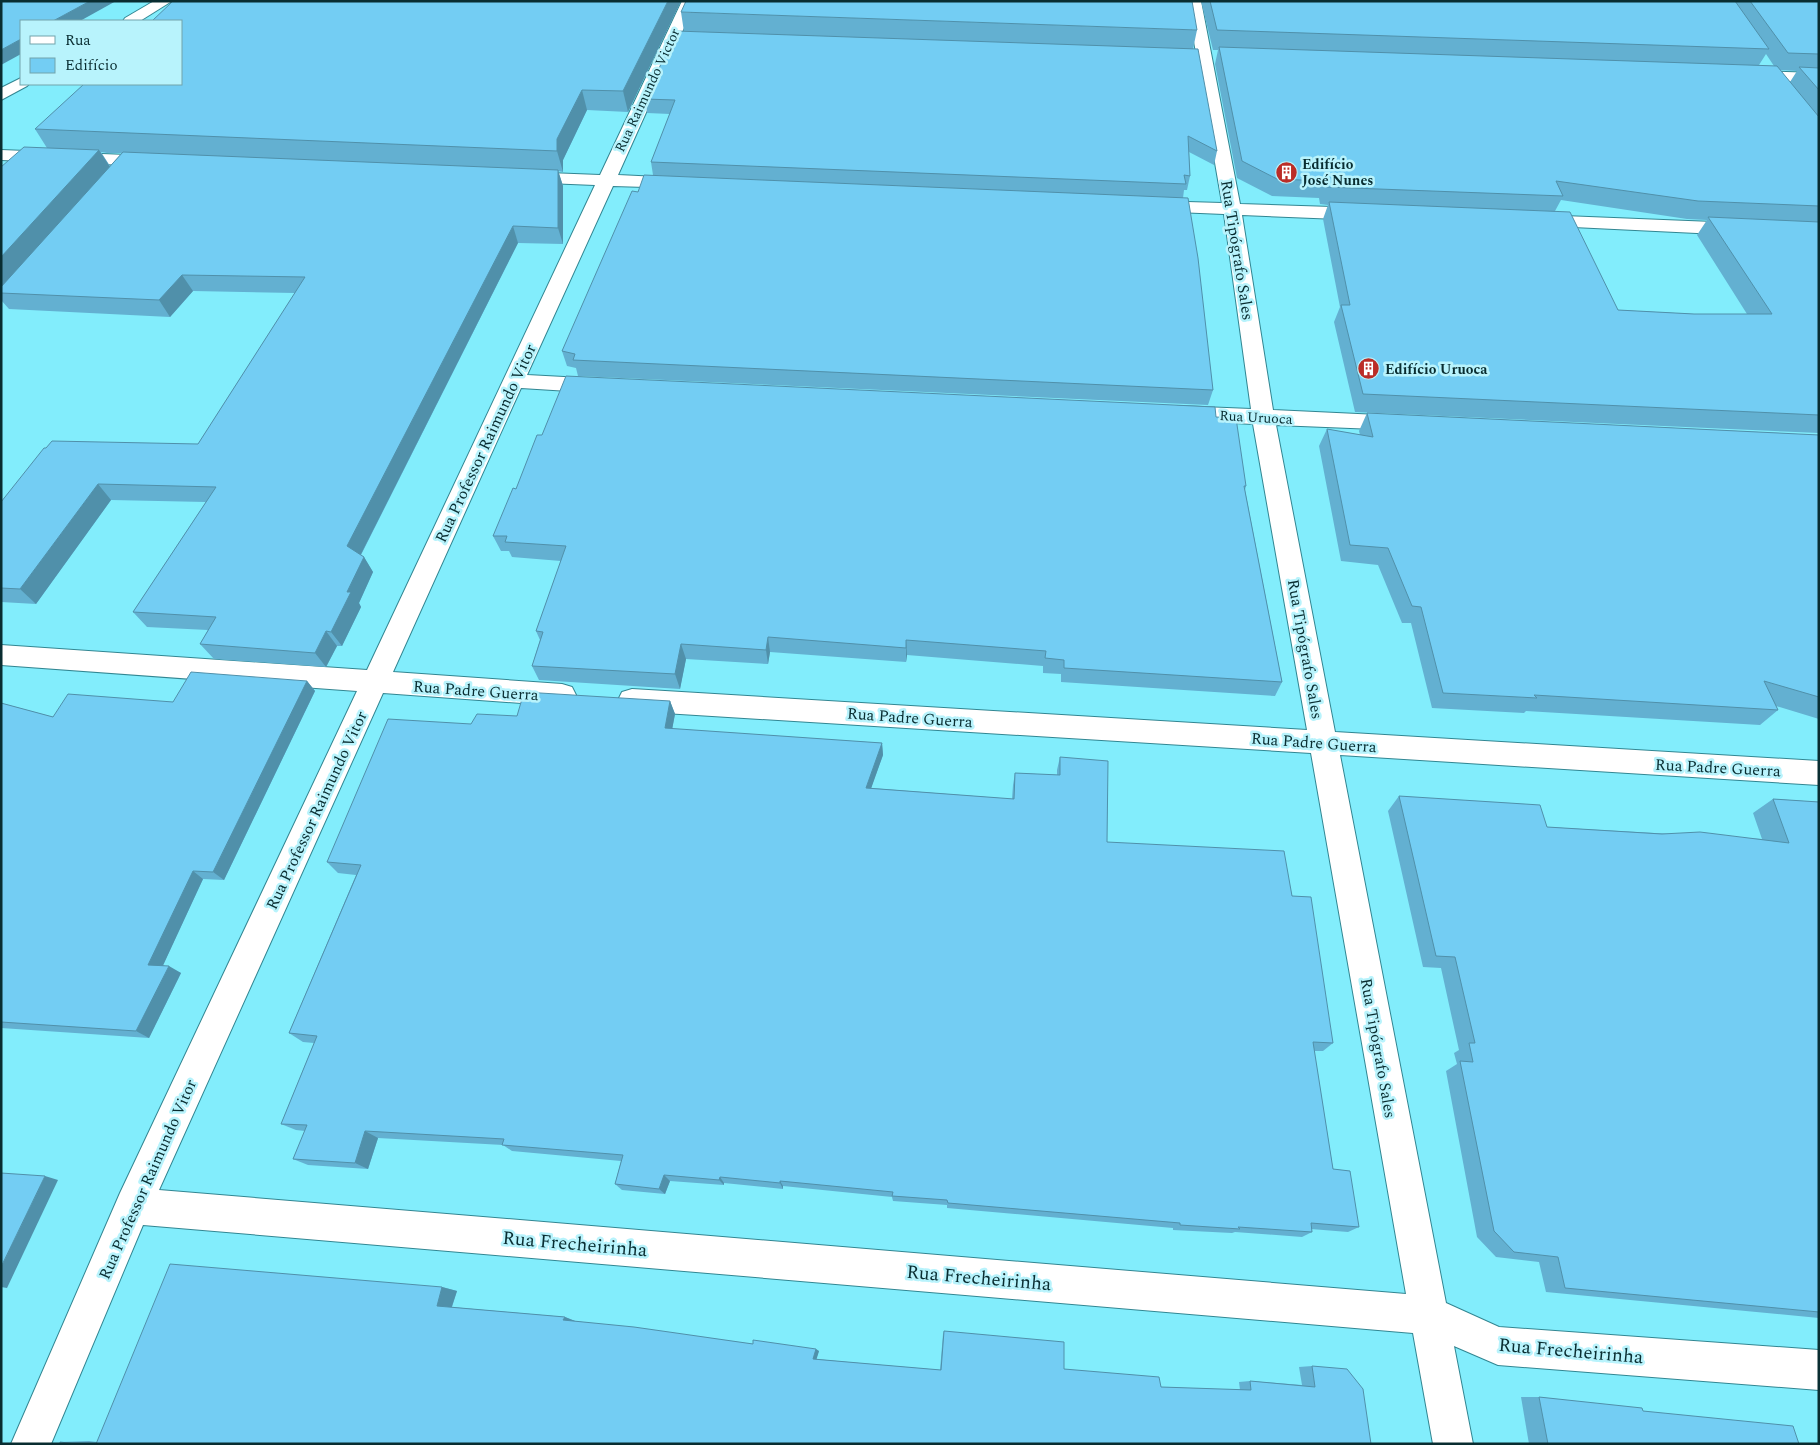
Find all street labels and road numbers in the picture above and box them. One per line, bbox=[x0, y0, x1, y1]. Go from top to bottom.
street label: Rua Raimundo Victor bbox=[610, 24, 686, 156]
street label: Rua Tipógrafo Sales bbox=[1214, 178, 1260, 322]
street label: Rua Professor Raimundo Vitor bbox=[429, 340, 543, 547]
street label: Rua Uruoca bbox=[1219, 405, 1293, 430]
street label: Rua Tipógrafo Sales bbox=[1281, 577, 1329, 721]
street label: Rua Padre Guerra bbox=[412, 675, 540, 707]
street label: Rua Padre Guerra bbox=[846, 702, 974, 734]
street label: Rua Professor Raimundo Vitor bbox=[260, 707, 374, 914]
street label: Rua Padre Guerra bbox=[1250, 727, 1378, 759]
street label: Rua Padre Guerra bbox=[1654, 753, 1782, 783]
street label: Rua Tipógrafo Sales bbox=[1354, 976, 1402, 1120]
street label: Rua Professor Raimundo Vitor bbox=[93, 1075, 203, 1283]
street label: Rua Frecheirinha bbox=[501, 1224, 649, 1265]
street label: Rua Frecheirinha bbox=[905, 1258, 1053, 1299]
street label: Rua Frecheirinha bbox=[1497, 1331, 1645, 1372]

